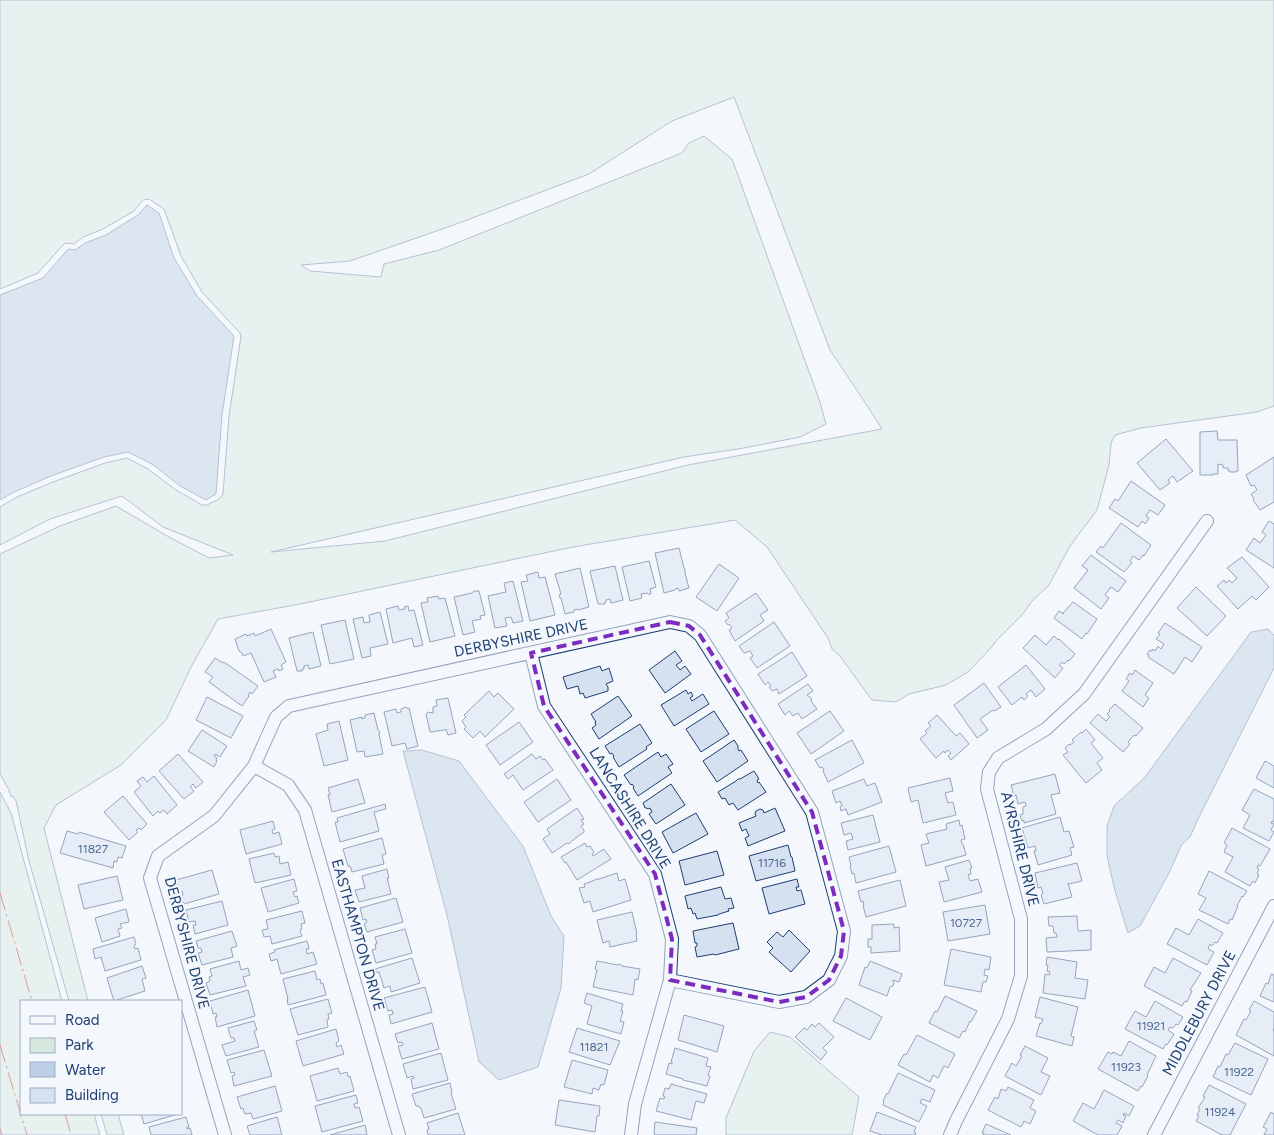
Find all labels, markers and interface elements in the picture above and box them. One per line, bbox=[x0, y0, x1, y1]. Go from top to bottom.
street label: DERBYSHIRE DRIVE bbox=[452, 615, 590, 661]
street label: LANCASHIRE DRIVE bbox=[585, 744, 675, 872]
street label: AYRSHIRE DRIVE bbox=[997, 790, 1043, 908]
house number: 11827 bbox=[78, 842, 109, 856]
house number: 11716 bbox=[758, 856, 786, 870]
street label: EASTHAMPTON DRIVE bbox=[328, 857, 388, 1013]
street label: DERBYSHIRE DRIVE bbox=[161, 875, 213, 1011]
house number: 10727 bbox=[950, 916, 983, 930]
street label: MIDDLEBURY DRIVE bbox=[1158, 947, 1240, 1079]
legend bbox=[20, 1000, 182, 1115]
text: Road bbox=[65, 1011, 100, 1029]
house number: 11921 bbox=[1137, 1019, 1165, 1033]
text: Park bbox=[65, 1036, 94, 1054]
house number: 11821 bbox=[580, 1040, 608, 1054]
house number: 11923 bbox=[1111, 1060, 1141, 1074]
text: Water bbox=[65, 1061, 105, 1079]
house number: 11922 bbox=[1224, 1065, 1254, 1079]
text: Building bbox=[65, 1086, 119, 1104]
house number: 11924 bbox=[1205, 1105, 1236, 1119]

